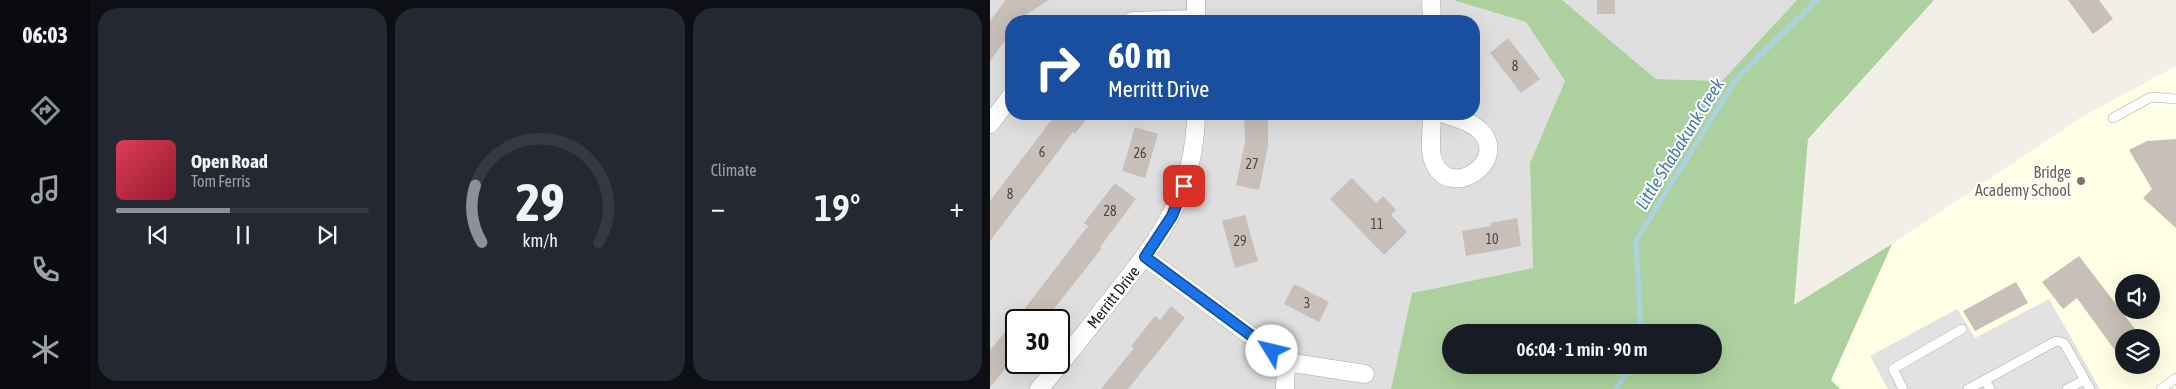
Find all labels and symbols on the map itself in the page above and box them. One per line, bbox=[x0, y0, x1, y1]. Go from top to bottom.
house number: 8 bbox=[1512, 58, 1519, 74]
water label: Little Shabakunk Creek bbox=[1631, 73, 1729, 213]
house number: 6 bbox=[1039, 144, 1046, 160]
house number: 26 bbox=[1133, 145, 1147, 161]
house number: 27 bbox=[1245, 156, 1259, 172]
place label: Bridge Academy School bbox=[1975, 163, 2072, 200]
pin bbox=[1163, 165, 1205, 207]
marker: Bridge Academy School bbox=[2075, 175, 2087, 187]
house number: 8 bbox=[1007, 186, 1014, 202]
house number: 28 bbox=[1103, 203, 1117, 219]
house number: 11 bbox=[1370, 216, 1384, 232]
house number: 10 bbox=[1485, 231, 1499, 247]
house number: 29 bbox=[1233, 233, 1247, 249]
street label: Merritt Drive bbox=[1083, 262, 1143, 332]
house number: 3 bbox=[1304, 295, 1310, 311]
speed limit sign: 30 bbox=[1005, 309, 1070, 374]
position arrow bbox=[1245, 324, 1297, 376]

